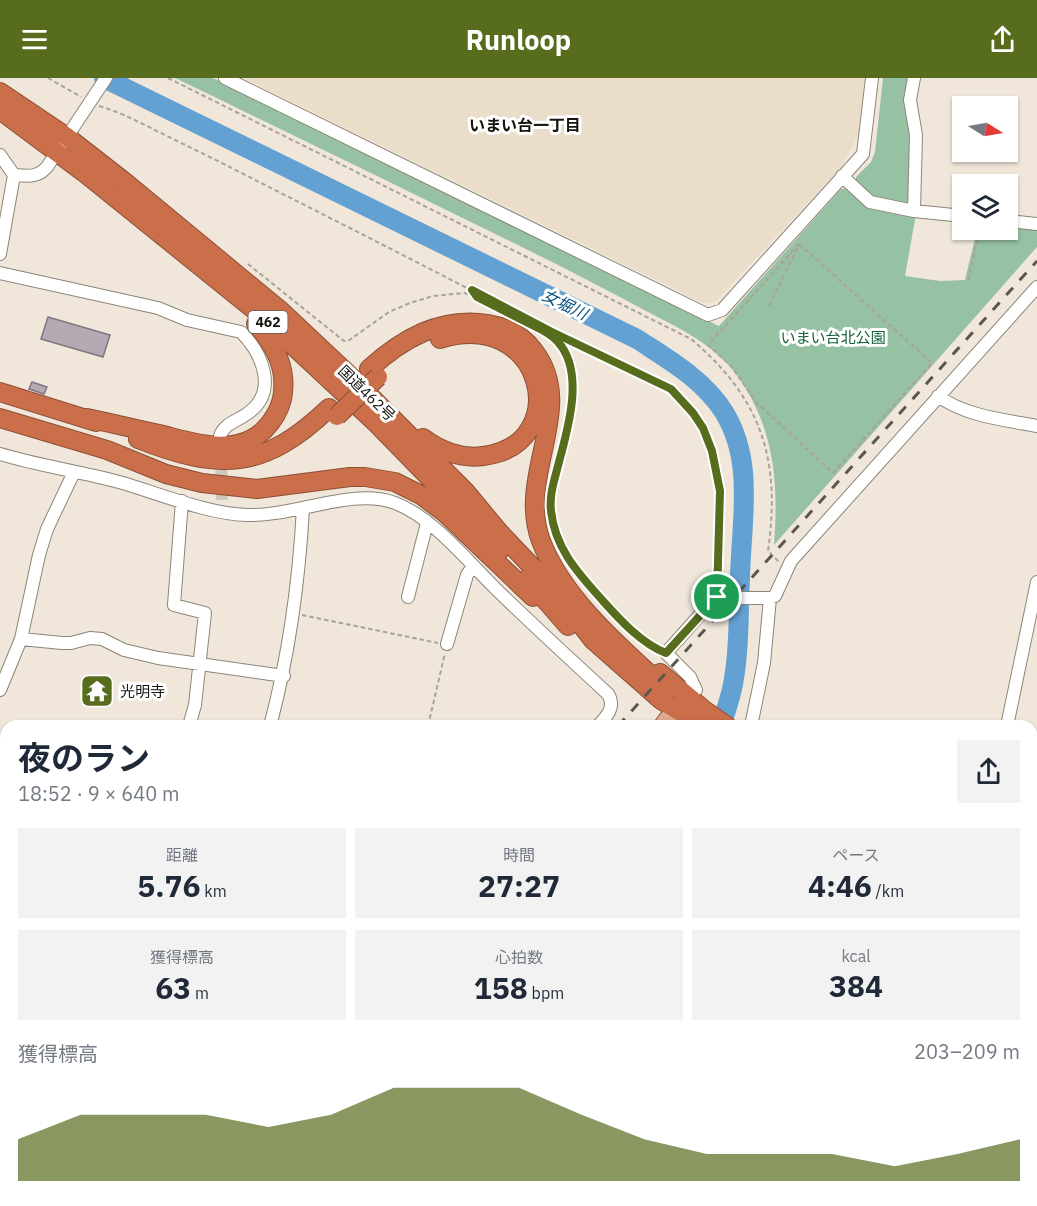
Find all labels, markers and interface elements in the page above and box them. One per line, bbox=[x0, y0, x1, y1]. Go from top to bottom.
text: Runloop bbox=[466, 22, 571, 57]
icon: menu bbox=[18, 23, 51, 56]
icon: share bbox=[986, 23, 1019, 56]
north arrow bbox=[952, 96, 1018, 162]
map controls bbox=[952, 96, 1018, 240]
district label: いまい台一丁目 bbox=[469, 115, 581, 135]
button: layers bbox=[952, 174, 1018, 240]
water label: 女堀川 bbox=[539, 284, 593, 324]
road number: 462 bbox=[248, 311, 288, 333]
park label: いまい台北公園 bbox=[780, 328, 886, 347]
street label: 国道462号 bbox=[334, 361, 400, 425]
pin bbox=[691, 571, 742, 622]
icon: arrive bbox=[700, 580, 733, 613]
temple icon: 光明寺 bbox=[79, 673, 115, 709]
place label: 光明寺 bbox=[120, 682, 165, 701]
text: 夜のラン bbox=[18, 736, 150, 779]
button: share bbox=[957, 740, 1020, 803]
text: 18:52 · 9 × 640 m bbox=[18, 780, 179, 807]
text: 距離 bbox=[166, 845, 198, 865]
text: 時間 bbox=[503, 845, 535, 865]
text: ペース bbox=[832, 845, 880, 865]
text: 5.76 bbox=[137, 866, 201, 905]
text: 27:27 bbox=[478, 866, 560, 905]
text: 4:46 bbox=[808, 866, 872, 905]
text: km bbox=[201, 881, 227, 901]
text: /km bbox=[872, 881, 904, 901]
text: kcal bbox=[841, 946, 871, 966]
text: 獲得標高 bbox=[150, 947, 214, 967]
text: 心拍数 bbox=[495, 947, 543, 967]
text: 384 bbox=[829, 966, 883, 1005]
text: 63 bbox=[155, 968, 191, 1007]
text: 158 bbox=[474, 968, 528, 1007]
text: m bbox=[191, 983, 209, 1003]
text: bpm bbox=[528, 983, 564, 1003]
text: 203–209 m bbox=[914, 1038, 1020, 1065]
text: 獲得標高 bbox=[18, 1040, 98, 1067]

